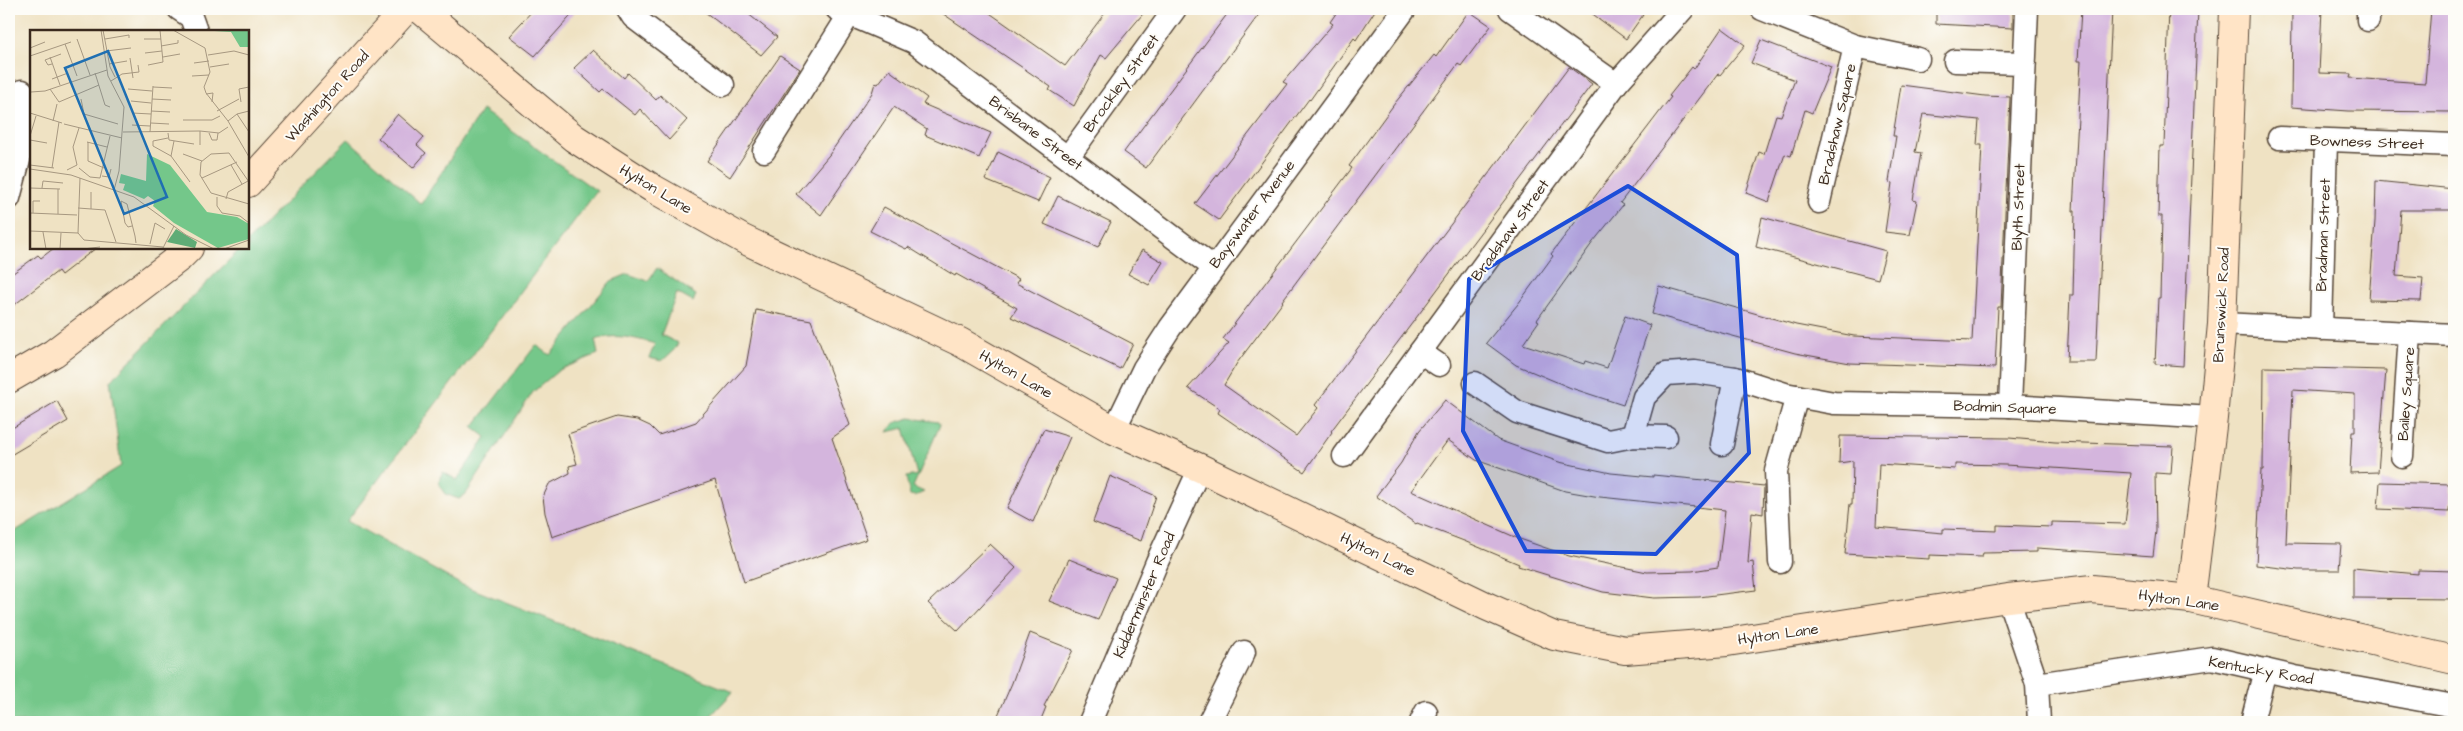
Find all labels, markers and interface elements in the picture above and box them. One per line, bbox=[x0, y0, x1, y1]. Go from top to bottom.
inset map bbox=[30, 30, 249, 249]
street label: Brockley Street bbox=[1079, 30, 1165, 137]
street label: Washington Road bbox=[281, 46, 375, 147]
street label: Bradshaw Square bbox=[1813, 61, 1862, 187]
street label: Brisbane Street bbox=[984, 91, 1087, 176]
street label: Bowness Street bbox=[2310, 130, 2424, 155]
street label: Bayswater Avenue bbox=[1205, 156, 1301, 274]
street label: Hylton Lane bbox=[615, 159, 696, 220]
street label: Blyth Street bbox=[2006, 163, 2032, 251]
street label: Bradshaw Street bbox=[1466, 175, 1555, 286]
street label: Bradman Street bbox=[2311, 178, 2336, 292]
street label: Brunswick Road bbox=[2208, 247, 2235, 363]
street label: Hylton Lane bbox=[975, 345, 1056, 405]
street label: Bailey Square bbox=[2393, 346, 2421, 442]
street label: Bodmin Square bbox=[1953, 395, 2057, 420]
street label: Hylton Lane bbox=[1336, 527, 1419, 583]
street label: Kidderminster Road bbox=[1108, 529, 1181, 661]
street label: Hylton Lane bbox=[2137, 584, 2221, 618]
street label: Hylton Lane bbox=[1736, 618, 1820, 652]
street label: Kentucky Road bbox=[2207, 651, 2315, 691]

